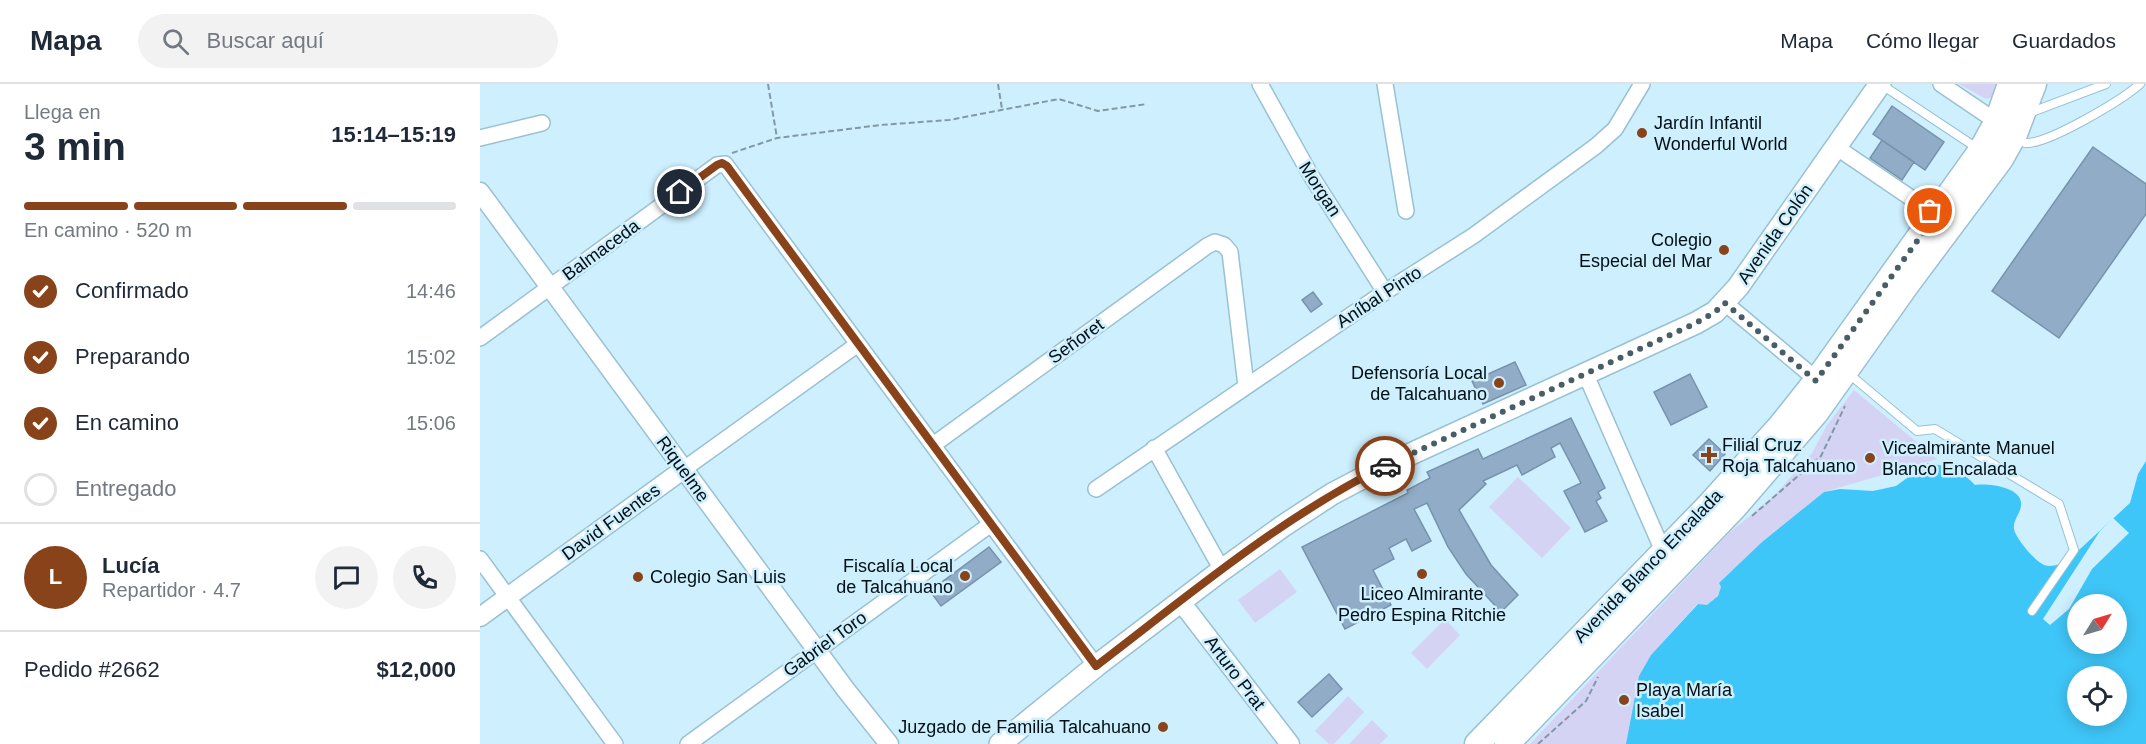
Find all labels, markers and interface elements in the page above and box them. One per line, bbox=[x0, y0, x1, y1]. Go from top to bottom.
search box bbox=[138, 14, 558, 68]
text: Mapa bbox=[30, 25, 102, 56]
icon: search bbox=[159, 25, 192, 58]
text: Buscar aquí bbox=[207, 28, 324, 53]
text: Mapa bbox=[1780, 29, 1833, 52]
text: Cómo llegar bbox=[1866, 29, 1979, 52]
text: Guardados bbox=[2012, 29, 2116, 52]
text: Llega en bbox=[24, 101, 101, 123]
place label: Jardín Infantil Wonderful World bbox=[1654, 113, 1787, 154]
text: 15:14–15:19 bbox=[331, 122, 456, 147]
text: 3 min bbox=[24, 125, 126, 168]
marker: Jardín Infantil Wonderful World bbox=[1635, 126, 1649, 140]
street label: Morgan bbox=[1295, 158, 1345, 220]
pin bbox=[654, 166, 705, 217]
icon: home bbox=[663, 175, 696, 208]
street label: Avenida Colón bbox=[1733, 180, 1817, 288]
pin bbox=[1904, 185, 1955, 236]
icon: bag bbox=[1913, 194, 1946, 227]
street label: Balmaceda bbox=[559, 215, 644, 285]
text: En camino · 520 m bbox=[24, 219, 192, 241]
place label: Colegio Especial del Mar bbox=[1579, 230, 1712, 271]
marker: Colegio Especial del Mar bbox=[1717, 243, 1731, 257]
street label: Aníbal Pinto bbox=[1333, 262, 1425, 332]
icon: check bbox=[24, 275, 57, 308]
text: Confirmado bbox=[75, 278, 189, 303]
text: 14:46 bbox=[406, 280, 456, 302]
street label: Señoret bbox=[1045, 314, 1107, 368]
icon: check bbox=[24, 341, 57, 374]
text: Preparando bbox=[75, 344, 190, 369]
text: 15:02 bbox=[406, 346, 456, 368]
place label: Defensoría Local de Talcahuano bbox=[1351, 363, 1487, 404]
marker: Defensoría Local de Talcahuano bbox=[1492, 376, 1506, 390]
icon: check bbox=[24, 407, 57, 440]
text: En camino bbox=[75, 410, 179, 435]
text: 15:06 bbox=[406, 412, 456, 434]
street label: Riquelme bbox=[653, 432, 713, 506]
place label: Filial Cruz Roja Talcahuano bbox=[1722, 435, 1856, 476]
courier bbox=[1355, 436, 1415, 496]
place label: Vicealmirante Manuel Blanco Encalada bbox=[1882, 438, 2055, 479]
marker: Filial Cruz Roja Talcahuano bbox=[1700, 446, 1718, 464]
icon: car bbox=[1369, 450, 1402, 483]
marker: Vicealmirante Manuel Blanco Encalada bbox=[1863, 451, 1877, 465]
text: Entregado bbox=[75, 476, 177, 501]
street label: David Fuentes bbox=[558, 480, 664, 564]
street label: Avenida Blanco Encalada bbox=[1570, 485, 1727, 647]
button: chat bbox=[315, 546, 378, 609]
button: phone bbox=[393, 546, 456, 609]
text: Lucía bbox=[102, 553, 159, 578]
place label: Fiscalía Local de Talcahuano bbox=[836, 556, 953, 597]
text: L bbox=[49, 564, 62, 589]
place label: Colegio San Luis bbox=[650, 567, 786, 587]
marker: Liceo Almirante Pedro Espina Ritchie bbox=[1415, 567, 1429, 581]
marker: Fiscalía Local de Talcahuano bbox=[958, 569, 972, 583]
marker: Colegio San Luis bbox=[631, 570, 645, 584]
text: Repartidor · 4.7 bbox=[102, 579, 241, 601]
place label: Liceo Almirante Pedro Espina Ritchie bbox=[1338, 584, 1506, 625]
north arrow bbox=[2067, 594, 2127, 654]
map controls bbox=[2067, 594, 2127, 726]
street label: Gabriel Toro bbox=[780, 607, 870, 681]
street label: Arturo Prat bbox=[1201, 632, 1269, 714]
text: Pedido #2662 bbox=[24, 657, 160, 682]
text: $12,000 bbox=[376, 657, 456, 682]
button: locate bbox=[2067, 666, 2127, 726]
place label: Playa María Isabel bbox=[1636, 680, 1733, 721]
marker: Playa María Isabel bbox=[1617, 693, 1631, 707]
place label: Juzgado de Familia Talcahuano bbox=[898, 717, 1151, 737]
marker: Juzgado de Familia Talcahuano bbox=[1156, 720, 1170, 734]

